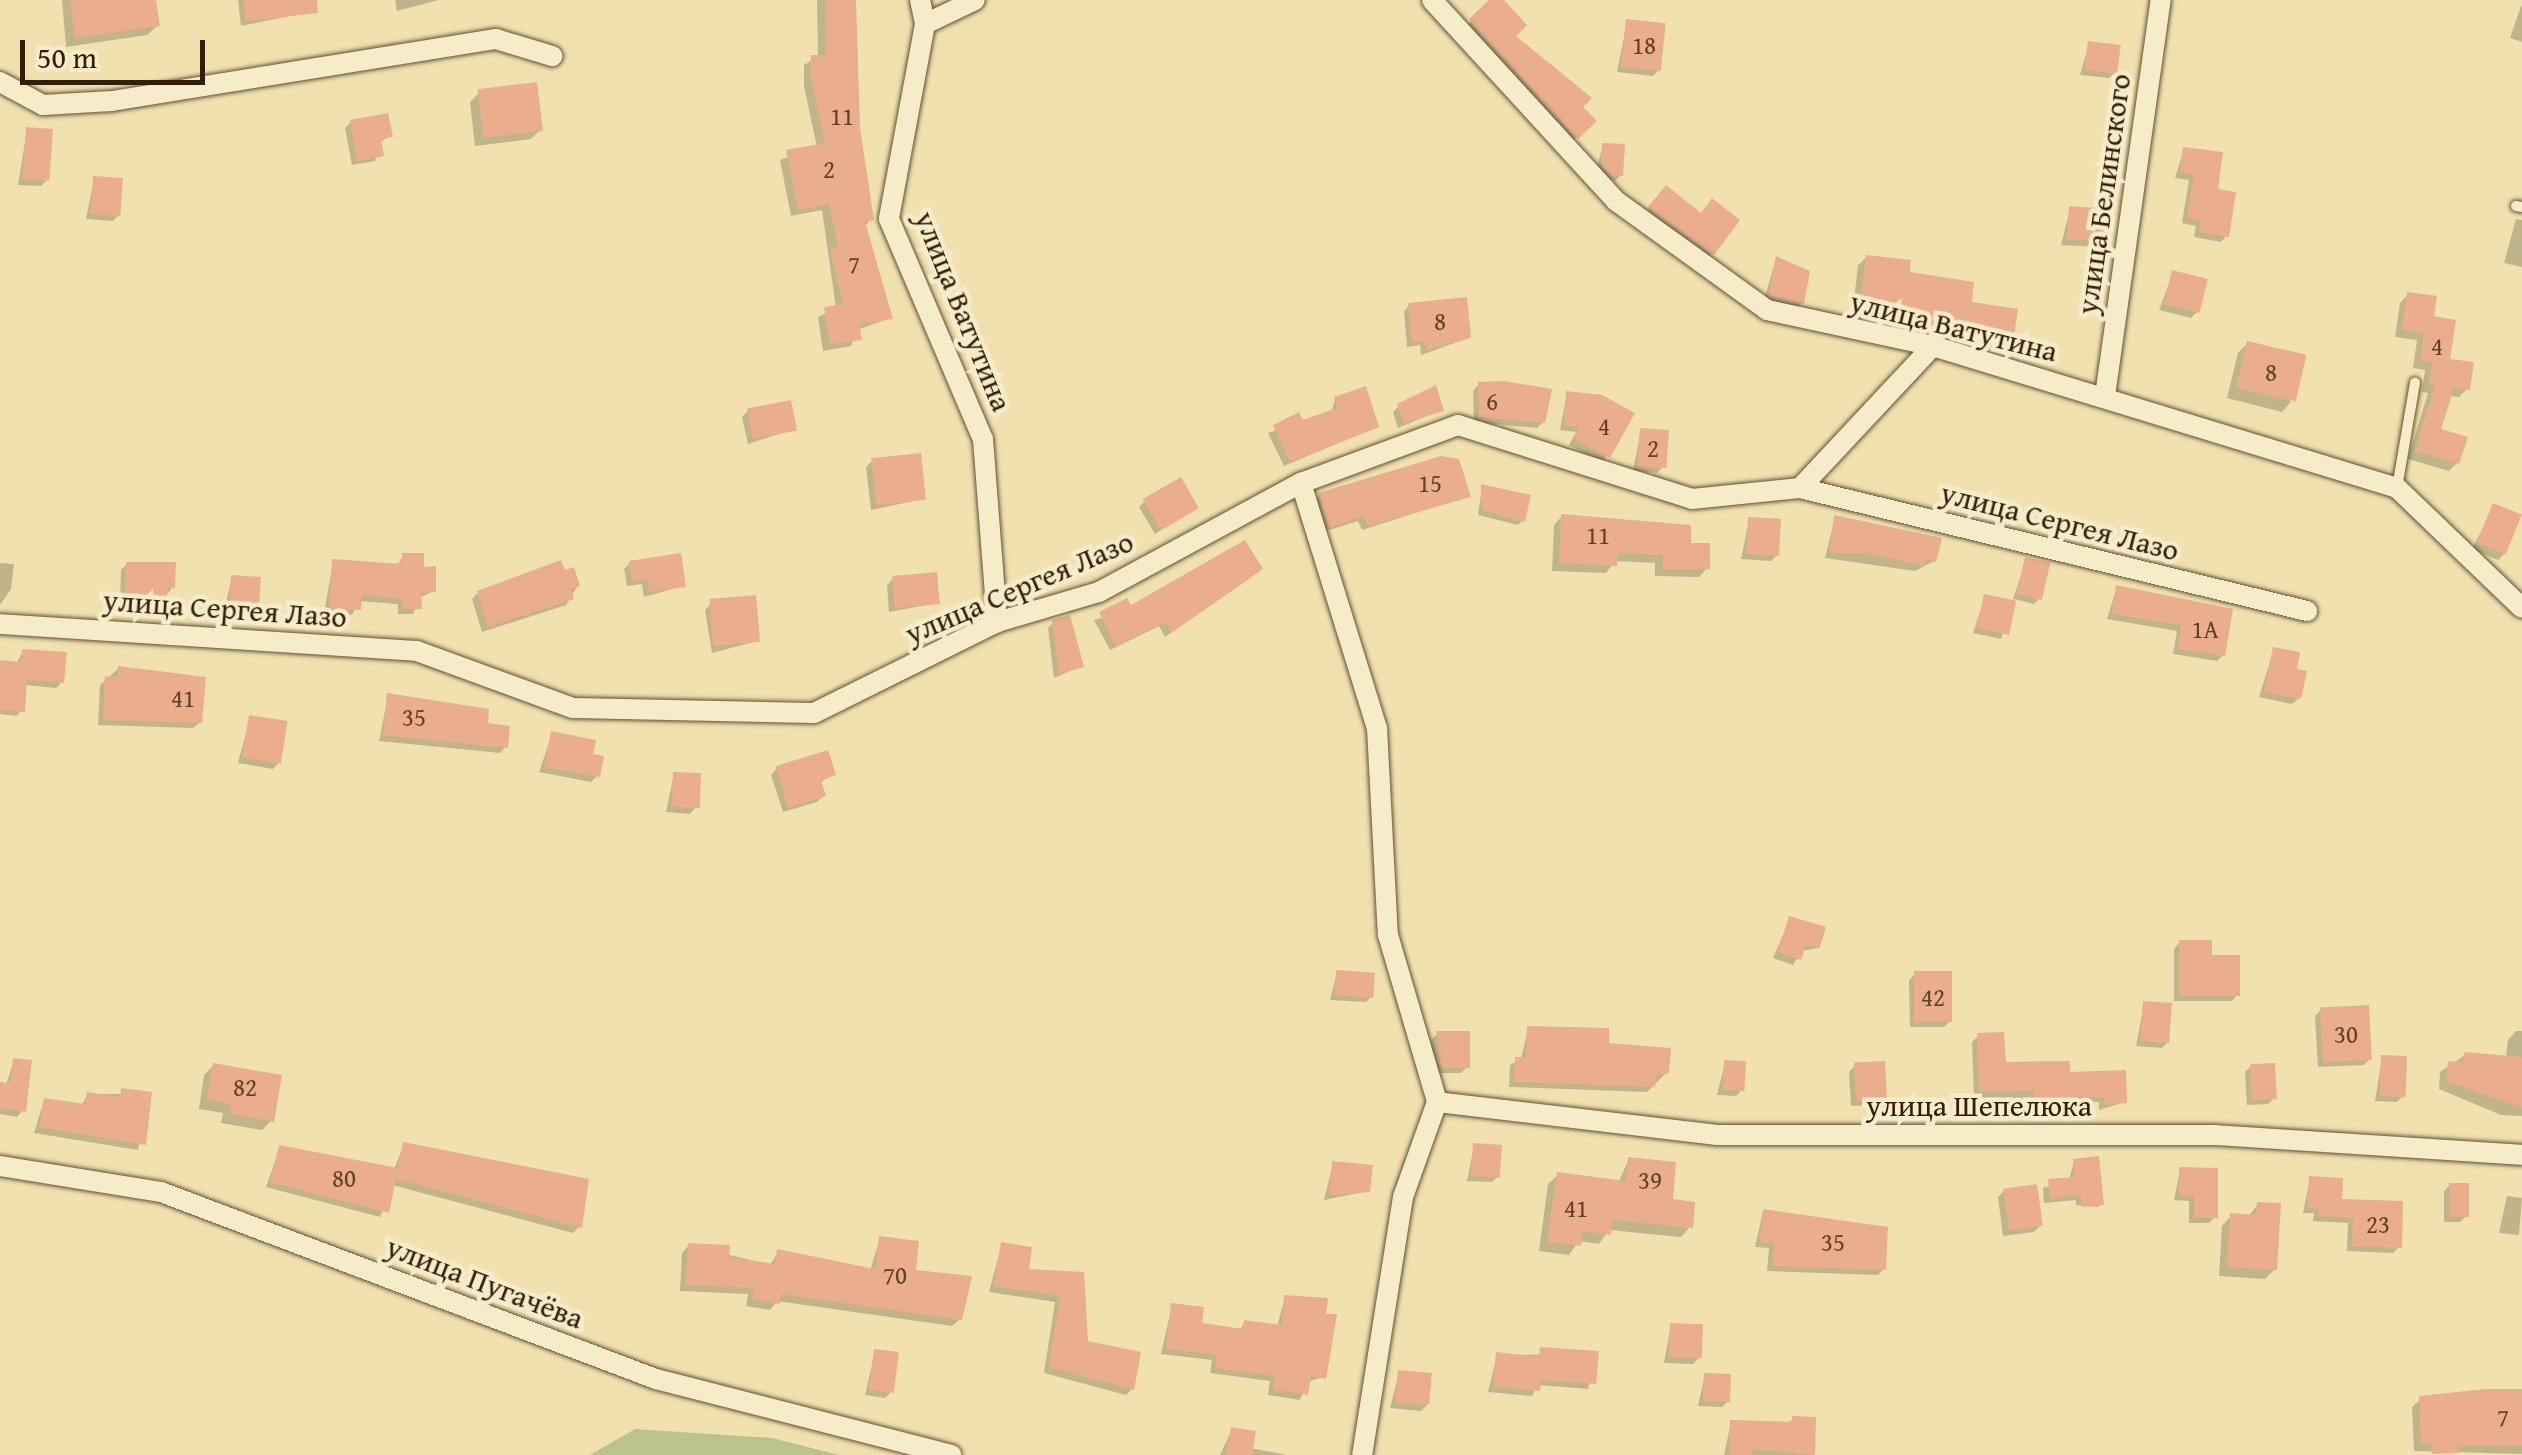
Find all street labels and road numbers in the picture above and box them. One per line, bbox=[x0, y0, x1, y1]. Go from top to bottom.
street label: улица Белинского bbox=[2068, 71, 2138, 317]
street label: улица Ватутина bbox=[907, 206, 1021, 416]
street label: улица Ватутина bbox=[1846, 283, 2062, 369]
street label: улица Сергея Лазо bbox=[1937, 474, 2183, 568]
street label: улица Сергея Лазо bbox=[899, 523, 1139, 651]
street label: улица Сергея Лазо bbox=[102, 582, 348, 634]
street label: улица Шепелюка bbox=[1866, 1087, 2092, 1123]
street label: улица Пугачёва bbox=[381, 1228, 589, 1336]

